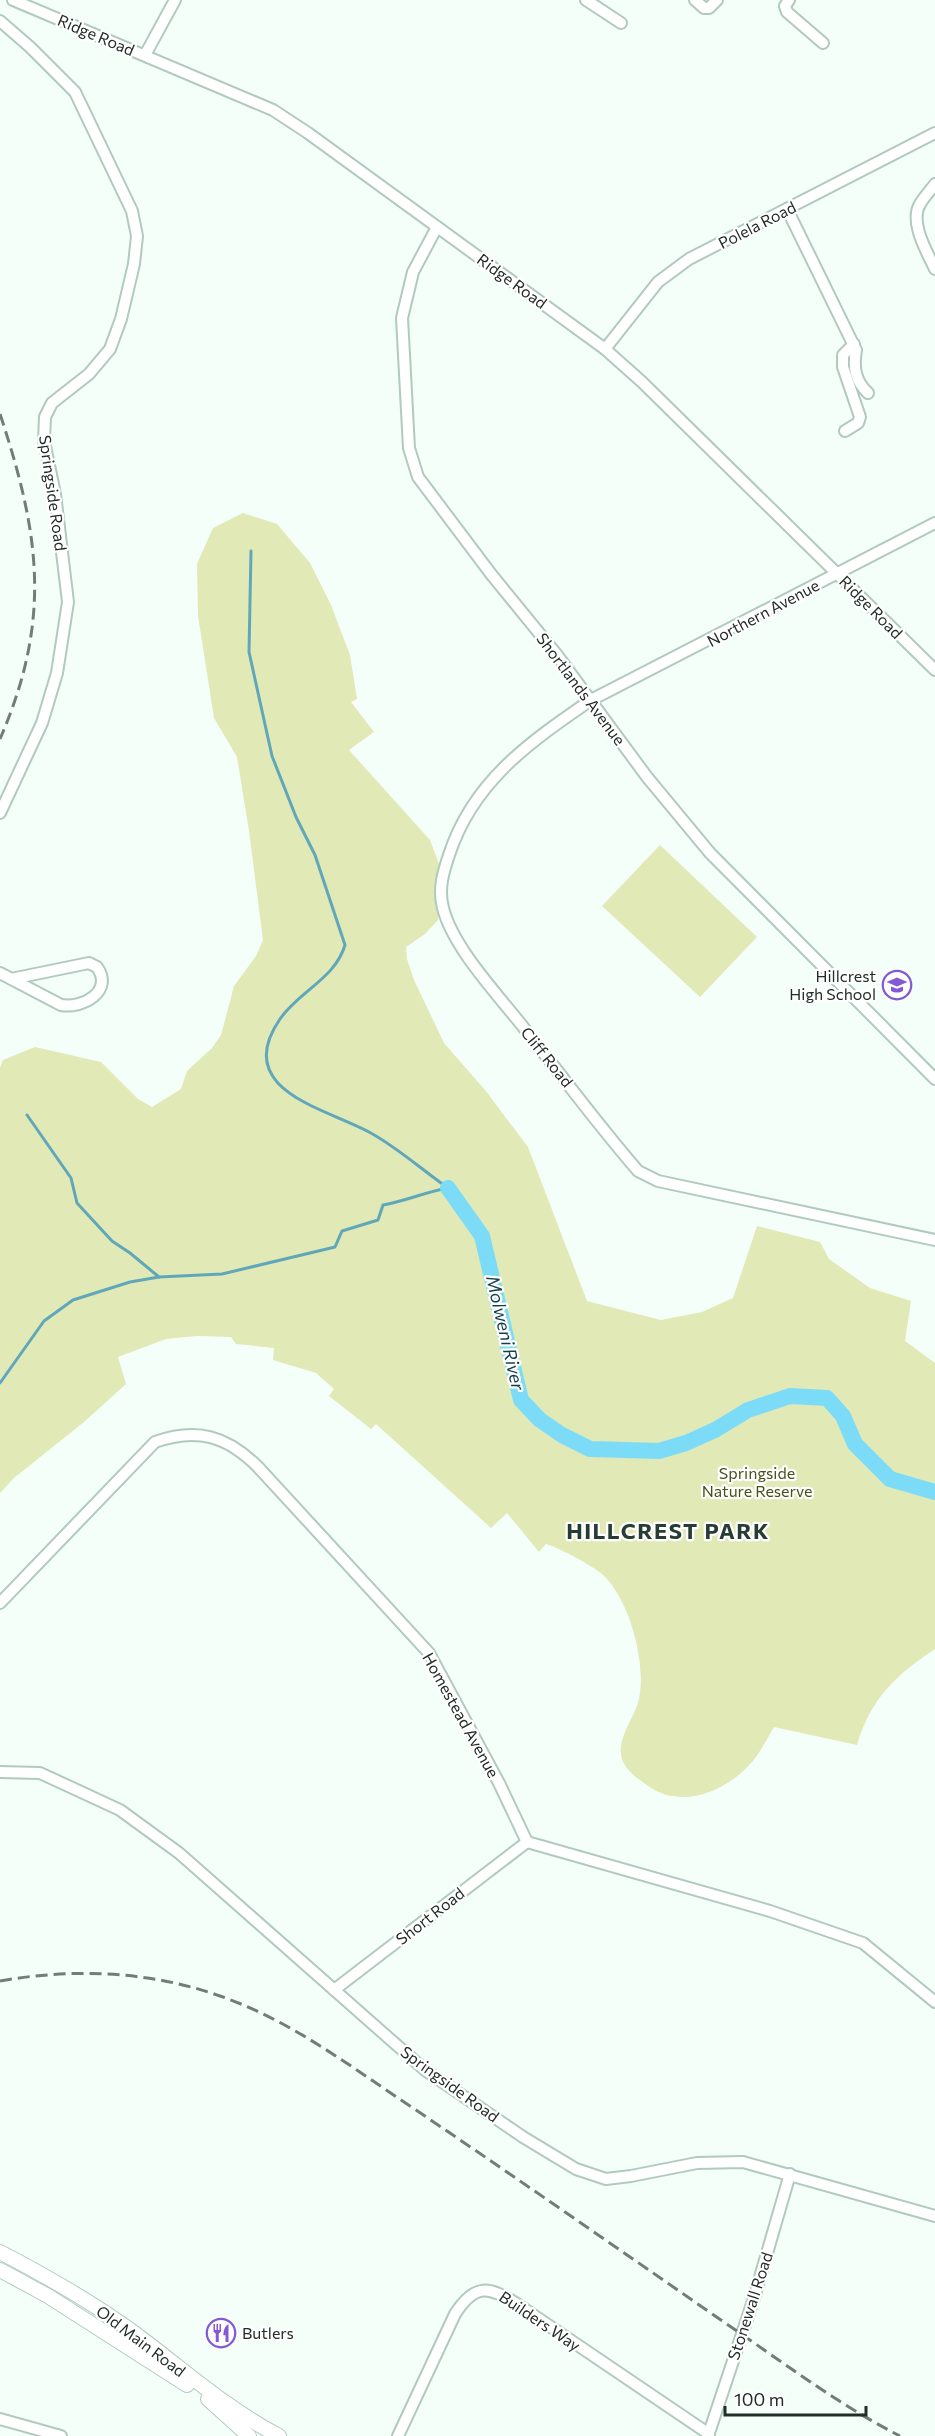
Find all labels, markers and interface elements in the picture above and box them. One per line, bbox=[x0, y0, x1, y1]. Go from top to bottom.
street label: Ridge Road bbox=[55, 10, 137, 59]
street label: Polela Road bbox=[715, 197, 799, 252]
street label: Ridge Road bbox=[474, 249, 551, 312]
street label: Springside Road bbox=[36, 434, 71, 552]
street label: Ridge Road bbox=[836, 571, 907, 642]
street label: Northern Avenue bbox=[703, 575, 822, 650]
street label: Shortlands Avenue bbox=[533, 629, 630, 749]
place label: Hillcrest High School bbox=[789, 966, 876, 1003]
school or university icon: Hillcrest High School bbox=[881, 969, 913, 1001]
street label: Cliff Road bbox=[517, 1023, 577, 1091]
water label: Molweni River bbox=[482, 1273, 530, 1393]
park label: Springside Nature Reserve bbox=[702, 1463, 812, 1500]
district label: HILLCREST PARK bbox=[566, 1517, 770, 1544]
street label: Homestead Avenue bbox=[419, 1649, 504, 1781]
street label: Short Road bbox=[392, 1883, 468, 1948]
street label: Springside Road bbox=[398, 2042, 503, 2126]
street label: Stonewall Road bbox=[723, 2250, 776, 2362]
street label: Builders Way bbox=[496, 2287, 584, 2355]
street label: Old Main Road bbox=[93, 2301, 190, 2380]
restaurant icon: Butlers bbox=[205, 2317, 237, 2349]
place label: Butlers bbox=[242, 2323, 294, 2342]
scale bar bbox=[725, 2379, 866, 2417]
text: 100 m bbox=[734, 2388, 784, 2410]

